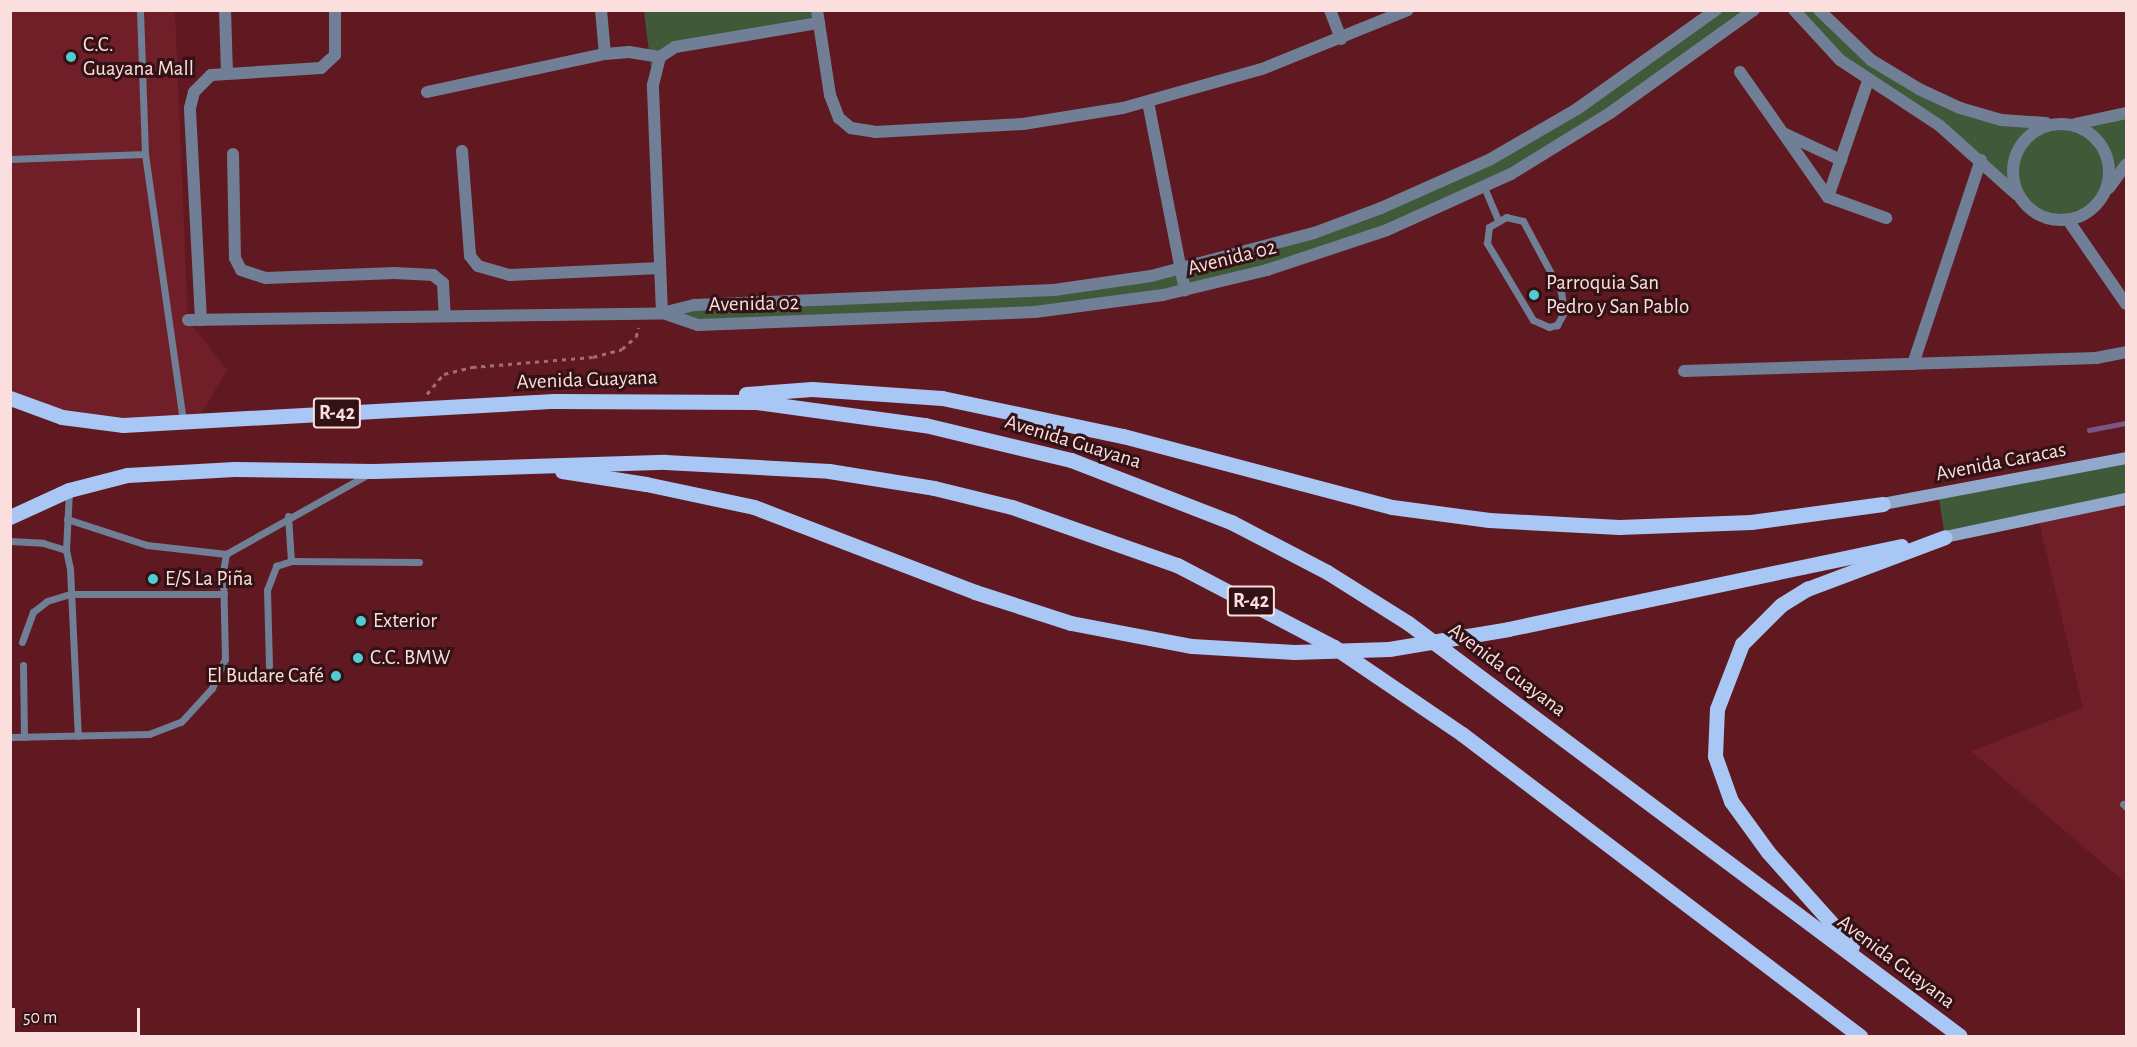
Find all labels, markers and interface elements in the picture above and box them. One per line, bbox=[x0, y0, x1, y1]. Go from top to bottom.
place label: C.C. Guayana Mall bbox=[83, 32, 194, 82]
marker: C.C. Guayana Mall bbox=[64, 50, 78, 64]
street label: Avenida 02 bbox=[1185, 235, 1279, 281]
place label: Parroquia San Pedro y San Pablo bbox=[1546, 270, 1689, 320]
marker: Parroquia San Pedro y San Pablo bbox=[1527, 288, 1541, 302]
street label: Avenida 02 bbox=[708, 291, 800, 317]
street label: Avenida Guayana bbox=[516, 365, 658, 395]
road number: R-42 bbox=[312, 396, 362, 430]
street label: Avenida Guayana bbox=[1002, 409, 1144, 475]
street label: Avenida Caracas bbox=[1934, 437, 2068, 487]
place label: E/S La Piña bbox=[165, 566, 253, 592]
marker: E/S La Piña bbox=[146, 572, 160, 586]
road number: R-42 bbox=[1226, 584, 1276, 618]
place label: Exterior bbox=[373, 608, 437, 634]
marker: Exterior bbox=[354, 614, 368, 628]
street label: Avenida Guayana bbox=[1443, 618, 1571, 722]
place label: C.C. BMW bbox=[370, 645, 450, 671]
marker: C.C. BMW bbox=[351, 651, 365, 665]
place label: El Budare Café bbox=[207, 663, 324, 689]
marker: El Budare Café bbox=[329, 669, 343, 683]
street label: Avenida Guayana bbox=[1832, 910, 1960, 1014]
scale bar bbox=[15, 996, 142, 1034]
text: 50 m bbox=[23, 1009, 57, 1027]

